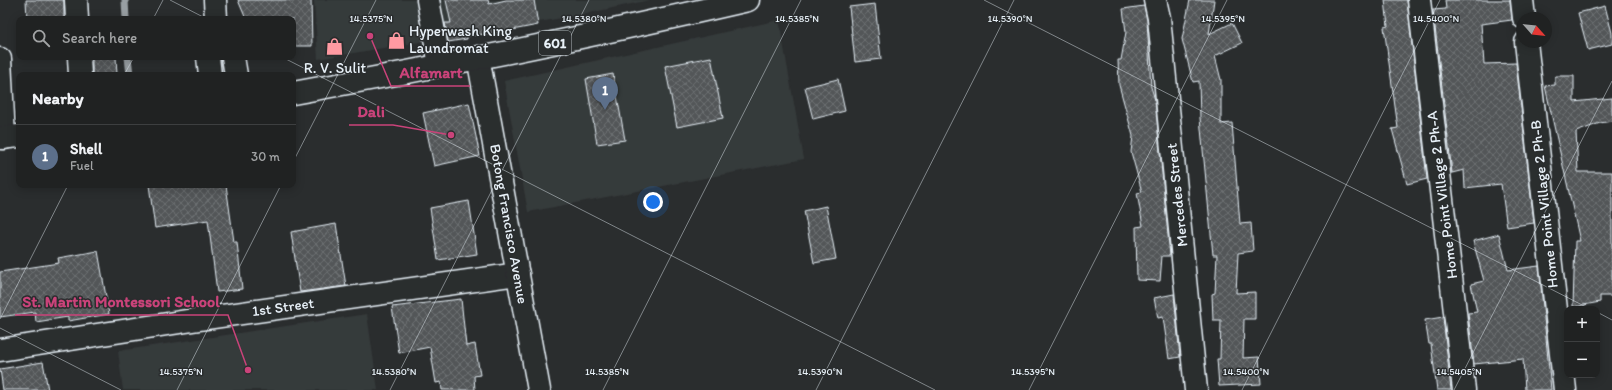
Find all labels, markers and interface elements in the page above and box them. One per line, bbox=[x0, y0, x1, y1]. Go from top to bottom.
text: 14.5375°N bbox=[349, 12, 393, 25]
text: 14.5380°N bbox=[561, 12, 607, 25]
text: 14.5385°N bbox=[775, 12, 819, 25]
text: 14.5390°N bbox=[988, 12, 1033, 25]
text: 14.5395°N bbox=[1201, 12, 1245, 25]
text: 14.5400°N bbox=[1413, 12, 1459, 25]
north arrow bbox=[1516, 12, 1552, 48]
search box bbox=[16, 16, 296, 60]
place label: Hyperwash King Laundromat bbox=[409, 22, 512, 57]
icon: search bbox=[30, 27, 52, 49]
text: Search here bbox=[62, 29, 137, 47]
shop icon: Hyperwash King Laundromat bbox=[386, 30, 406, 50]
road number: 601 bbox=[539, 31, 571, 55]
shop icon: R. V. Sulit bbox=[325, 37, 345, 57]
callout: Alfamart bbox=[391, 58, 470, 86]
place label: R. V. Sulit bbox=[304, 59, 367, 77]
text: Alfamart bbox=[399, 63, 462, 82]
pin: 1 bbox=[592, 77, 618, 110]
text: Nearby bbox=[32, 88, 84, 108]
callout: Dali bbox=[349, 97, 393, 125]
text: Dali bbox=[357, 102, 385, 121]
street label: Home Point Village 2 Ph-A bbox=[1423, 110, 1461, 280]
street label: Home Point Village 2 Ph-B bbox=[1526, 119, 1562, 289]
text: Shell bbox=[70, 140, 102, 158]
street label: Mercedes Street bbox=[1163, 142, 1191, 248]
street label: Botong Francisco Avenue bbox=[486, 143, 532, 305]
text: 1 bbox=[42, 149, 48, 164]
text: 30 m bbox=[251, 149, 280, 164]
text: Fuel bbox=[70, 158, 94, 173]
your location bbox=[643, 192, 663, 212]
callout: St. Martin Montessori School bbox=[15, 287, 228, 315]
text: St. Martin Montessori School bbox=[22, 292, 220, 311]
street label: 1st Street bbox=[251, 294, 316, 320]
map controls bbox=[1564, 306, 1600, 378]
button: + bbox=[1564, 306, 1600, 342]
button: − bbox=[1564, 342, 1600, 378]
text: 14.5375°N bbox=[159, 365, 203, 378]
text: 14.5380°N bbox=[371, 365, 417, 378]
text: 14.5385°N bbox=[585, 365, 629, 378]
text: 14.5390°N bbox=[798, 365, 843, 378]
text: 14.5395°N bbox=[1011, 365, 1055, 378]
text: 14.5400°N bbox=[1223, 365, 1269, 378]
text: 14.5405°N bbox=[1436, 365, 1482, 378]

